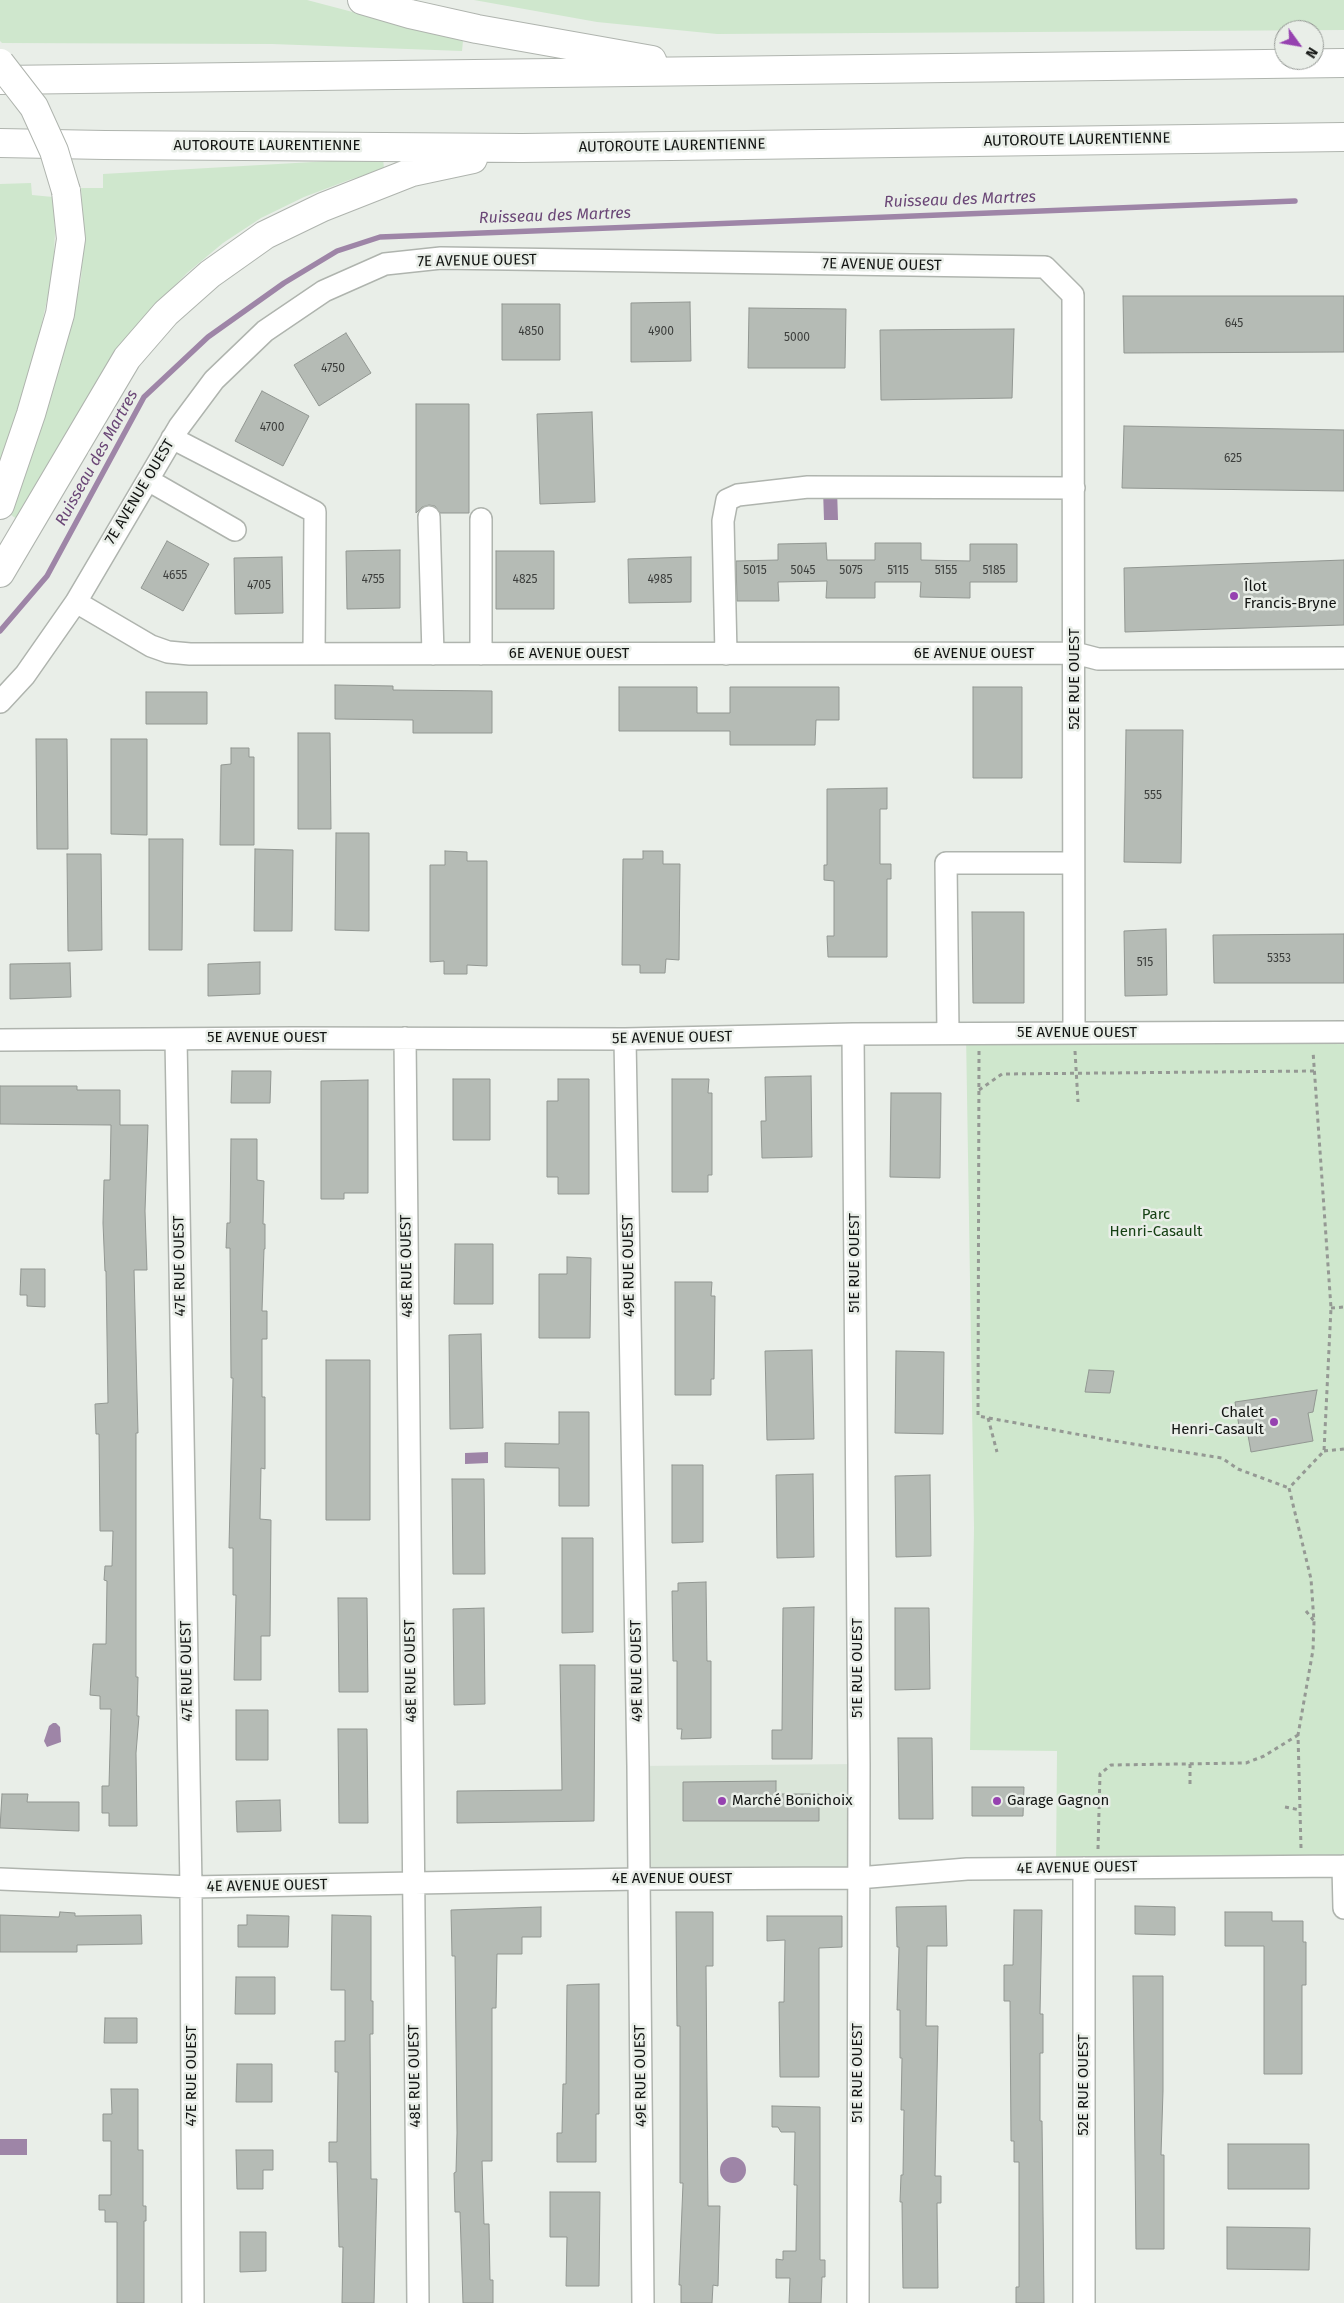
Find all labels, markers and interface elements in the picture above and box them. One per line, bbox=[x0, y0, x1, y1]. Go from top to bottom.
north arrow bbox=[1274, 20, 1324, 70]
text: N bbox=[1302, 44, 1321, 61]
street label: AUTOROUTE LAURENTIENNE bbox=[983, 129, 1171, 151]
street label: AUTOROUTE LAURENTIENNE bbox=[578, 135, 766, 157]
street label: AUTOROUTE LAURENTIENNE bbox=[174, 137, 360, 155]
water label: Ruisseau des Martres bbox=[884, 188, 1036, 212]
water label: Ruisseau des Martres bbox=[479, 204, 631, 228]
street label: 7E AVENUE OUEST bbox=[417, 251, 537, 271]
street label: 7E AVENUE OUEST bbox=[822, 255, 942, 275]
house number: 645 bbox=[1225, 317, 1243, 331]
house number: 4850 bbox=[518, 325, 544, 339]
house number: 4900 bbox=[648, 325, 674, 339]
house number: 5000 bbox=[784, 331, 810, 345]
house number: 4750 bbox=[321, 362, 345, 376]
water label: Ruisseau des Martres bbox=[52, 387, 142, 529]
house number: 4700 bbox=[260, 421, 284, 435]
street label: 7E AVENUE OUEST bbox=[102, 436, 178, 548]
house number: 625 bbox=[1224, 452, 1242, 466]
house number: 5015 bbox=[743, 564, 767, 578]
house number: 5045 bbox=[791, 564, 815, 578]
house number: 5075 bbox=[839, 564, 863, 578]
house number: 5115 bbox=[887, 564, 909, 578]
house number: 5155 bbox=[935, 564, 957, 578]
house number: 5185 bbox=[982, 564, 1006, 578]
house number: 4655 bbox=[163, 569, 187, 583]
house number: 4755 bbox=[361, 573, 385, 587]
house number: 4825 bbox=[513, 573, 537, 587]
house number: 4985 bbox=[647, 573, 673, 587]
place label: Îlot Francis-Bryne bbox=[1244, 578, 1337, 613]
house number: 4705 bbox=[247, 579, 271, 593]
marker: Îlot Francis-Bryne bbox=[1228, 590, 1240, 602]
street label: 52E RUE OUEST bbox=[1066, 628, 1084, 730]
street label: 6E AVENUE OUEST bbox=[509, 645, 629, 663]
street label: 6E AVENUE OUEST bbox=[914, 645, 1034, 663]
house number: 555 bbox=[1144, 789, 1162, 803]
house number: 5353 bbox=[1267, 952, 1291, 966]
house number: 515 bbox=[1137, 956, 1153, 970]
street label: 5E AVENUE OUEST bbox=[1017, 1024, 1137, 1042]
street label: 5E AVENUE OUEST bbox=[612, 1028, 732, 1048]
street label: 5E AVENUE OUEST bbox=[207, 1029, 327, 1047]
park label: Parc Henri-Casault bbox=[1109, 1206, 1203, 1241]
street label: 51E RUE OUEST bbox=[846, 1213, 864, 1313]
street label: 48E RUE OUEST bbox=[397, 1214, 417, 1318]
street label: 47E RUE OUEST bbox=[170, 1215, 190, 1317]
street label: 49E RUE OUEST bbox=[619, 1215, 639, 1317]
place label: Chalet Henri-Casault bbox=[1171, 1404, 1264, 1439]
marker: Chalet Henri-Casault bbox=[1268, 1416, 1280, 1428]
street label: 51E RUE OUEST bbox=[849, 1618, 867, 1718]
street label: 48E RUE OUEST bbox=[401, 1619, 421, 1723]
street label: 47E RUE OUEST bbox=[177, 1620, 197, 1722]
street label: 49E RUE OUEST bbox=[627, 1620, 647, 1722]
place label: Marché Bonichoix bbox=[732, 1792, 852, 1810]
place label: Garage Gagnon bbox=[1007, 1792, 1109, 1810]
marker: Marché Bonichoix bbox=[716, 1795, 728, 1807]
marker: Garage Gagnon bbox=[991, 1795, 1003, 1807]
street label: 4E AVENUE OUEST bbox=[1017, 1858, 1137, 1878]
street label: 4E AVENUE OUEST bbox=[612, 1870, 732, 1888]
street label: 4E AVENUE OUEST bbox=[207, 1876, 327, 1896]
street label: 51E RUE OUEST bbox=[849, 2023, 867, 2123]
street label: 48E RUE OUEST bbox=[405, 2024, 425, 2128]
street label: 49E RUE OUEST bbox=[631, 2025, 651, 2127]
street label: 47E RUE OUEST bbox=[183, 2026, 201, 2126]
street label: 52E RUE OUEST bbox=[1075, 2034, 1093, 2136]

